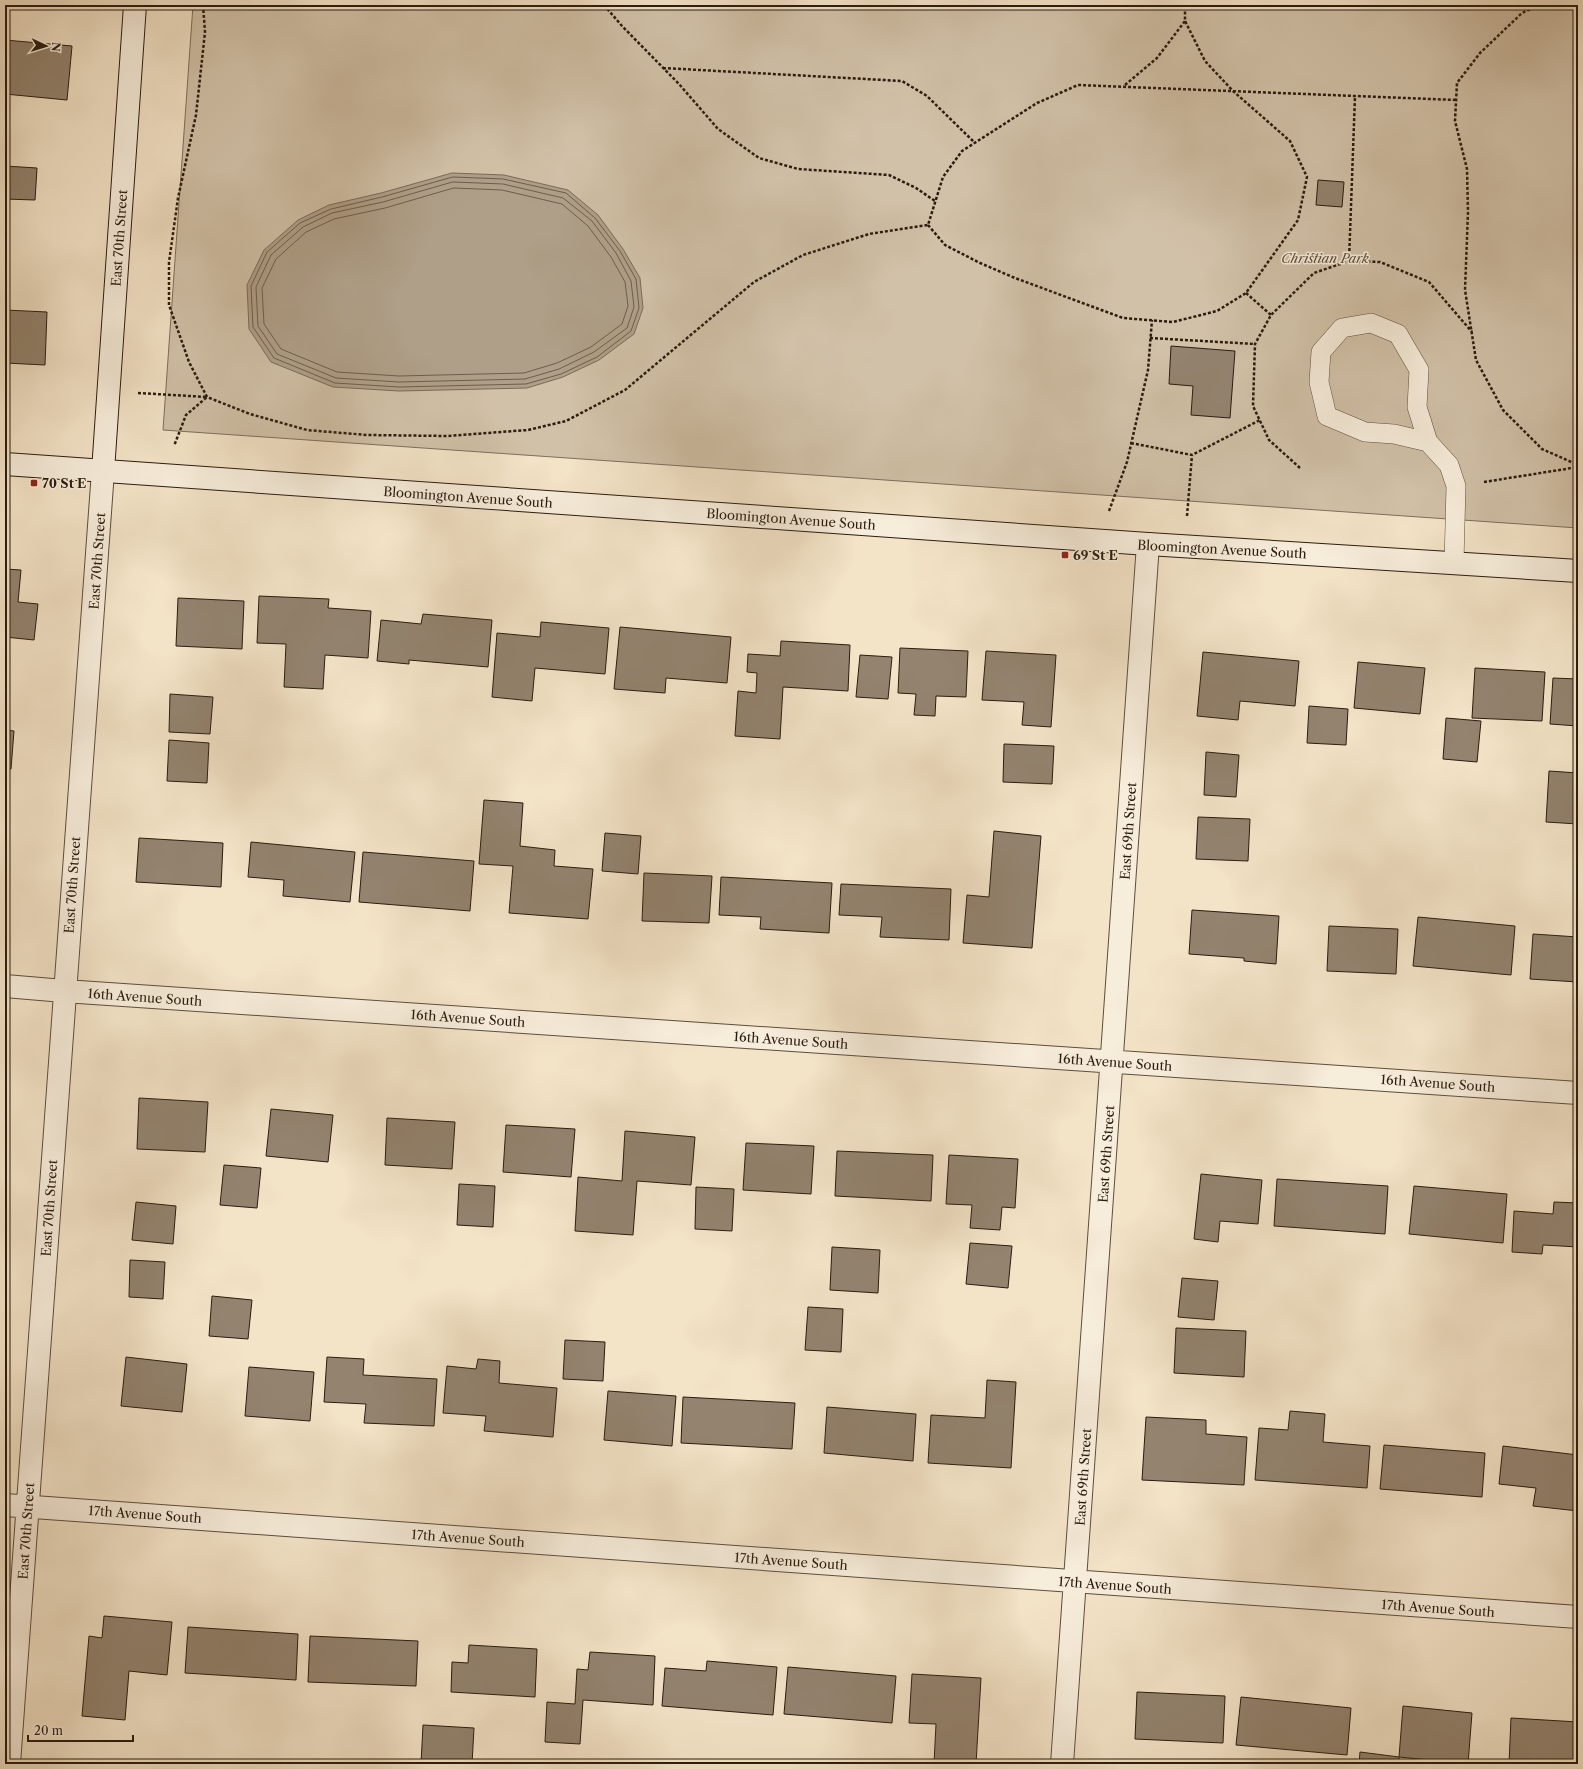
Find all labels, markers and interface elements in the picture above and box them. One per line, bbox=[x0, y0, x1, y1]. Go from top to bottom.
north arrow bbox=[26, 26, 66, 66]
text: N bbox=[49, 41, 63, 52]
street label: East 70th Street bbox=[108, 189, 130, 287]
park label: Christian Park bbox=[1281, 250, 1369, 266]
place label: 70 St E bbox=[42, 475, 87, 491]
marker: 70 St E bbox=[29, 478, 39, 488]
street label: Bloomington Avenue South bbox=[383, 483, 553, 511]
street label: Bloomington Avenue South bbox=[706, 505, 876, 533]
street label: East 70th Street bbox=[86, 512, 108, 610]
street label: Bloomington Avenue South bbox=[1137, 537, 1307, 561]
place label: 69 St E bbox=[1073, 547, 1118, 563]
marker: 69 St E bbox=[1060, 550, 1070, 560]
street label: East 69th Street bbox=[1117, 781, 1139, 880]
street label: East 70th Street bbox=[61, 836, 83, 934]
street label: 16th Avenue South bbox=[87, 985, 203, 1009]
street label: 16th Avenue South bbox=[410, 1006, 526, 1030]
street label: 16th Avenue South bbox=[733, 1028, 849, 1052]
street label: 16th Avenue South bbox=[1057, 1050, 1173, 1074]
street label: 16th Avenue South bbox=[1380, 1071, 1496, 1095]
street label: East 69th Street bbox=[1095, 1104, 1117, 1203]
street label: East 70th Street bbox=[38, 1159, 60, 1257]
street label: East 69th Street bbox=[1072, 1427, 1094, 1526]
street label: East 70th Street bbox=[15, 1482, 37, 1580]
street label: 17th Avenue South bbox=[88, 1502, 202, 1526]
street label: 17th Avenue South bbox=[411, 1526, 525, 1550]
street label: 17th Avenue South bbox=[734, 1549, 848, 1573]
street label: 17th Avenue South bbox=[1058, 1573, 1172, 1597]
street label: 17th Avenue South bbox=[1381, 1596, 1495, 1620]
scale bar bbox=[28, 1717, 133, 1743]
text: 20 m bbox=[34, 1723, 63, 1738]

